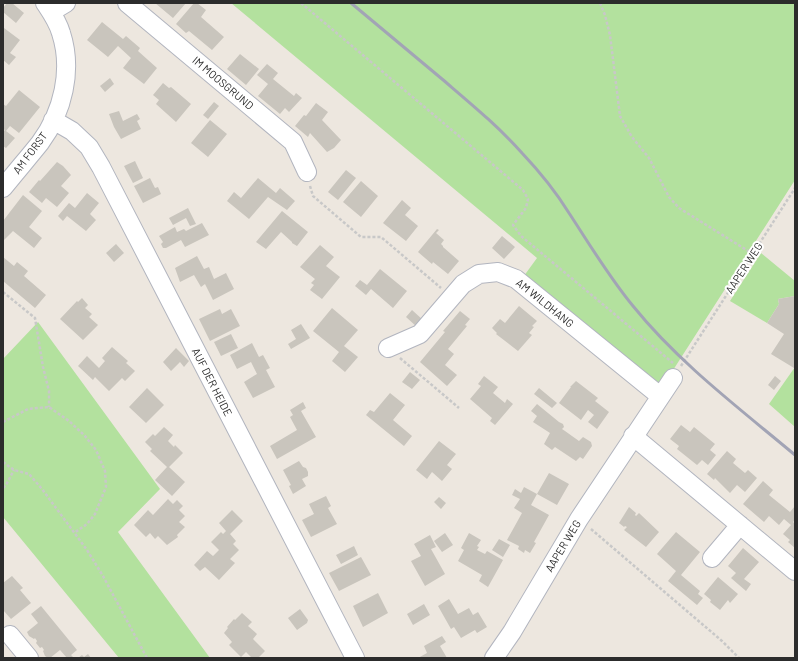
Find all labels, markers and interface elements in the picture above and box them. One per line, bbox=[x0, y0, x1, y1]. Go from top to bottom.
street label: IM MOOSGRUND bbox=[190, 53, 257, 112]
street label: AM FORST bbox=[10, 129, 50, 176]
street label: AAPER WEG bbox=[722, 240, 765, 296]
street label: AM WILDHANG bbox=[514, 275, 577, 330]
street label: AUF DER HEIDE bbox=[190, 346, 235, 418]
street label: AAPER WEG bbox=[542, 517, 583, 574]

